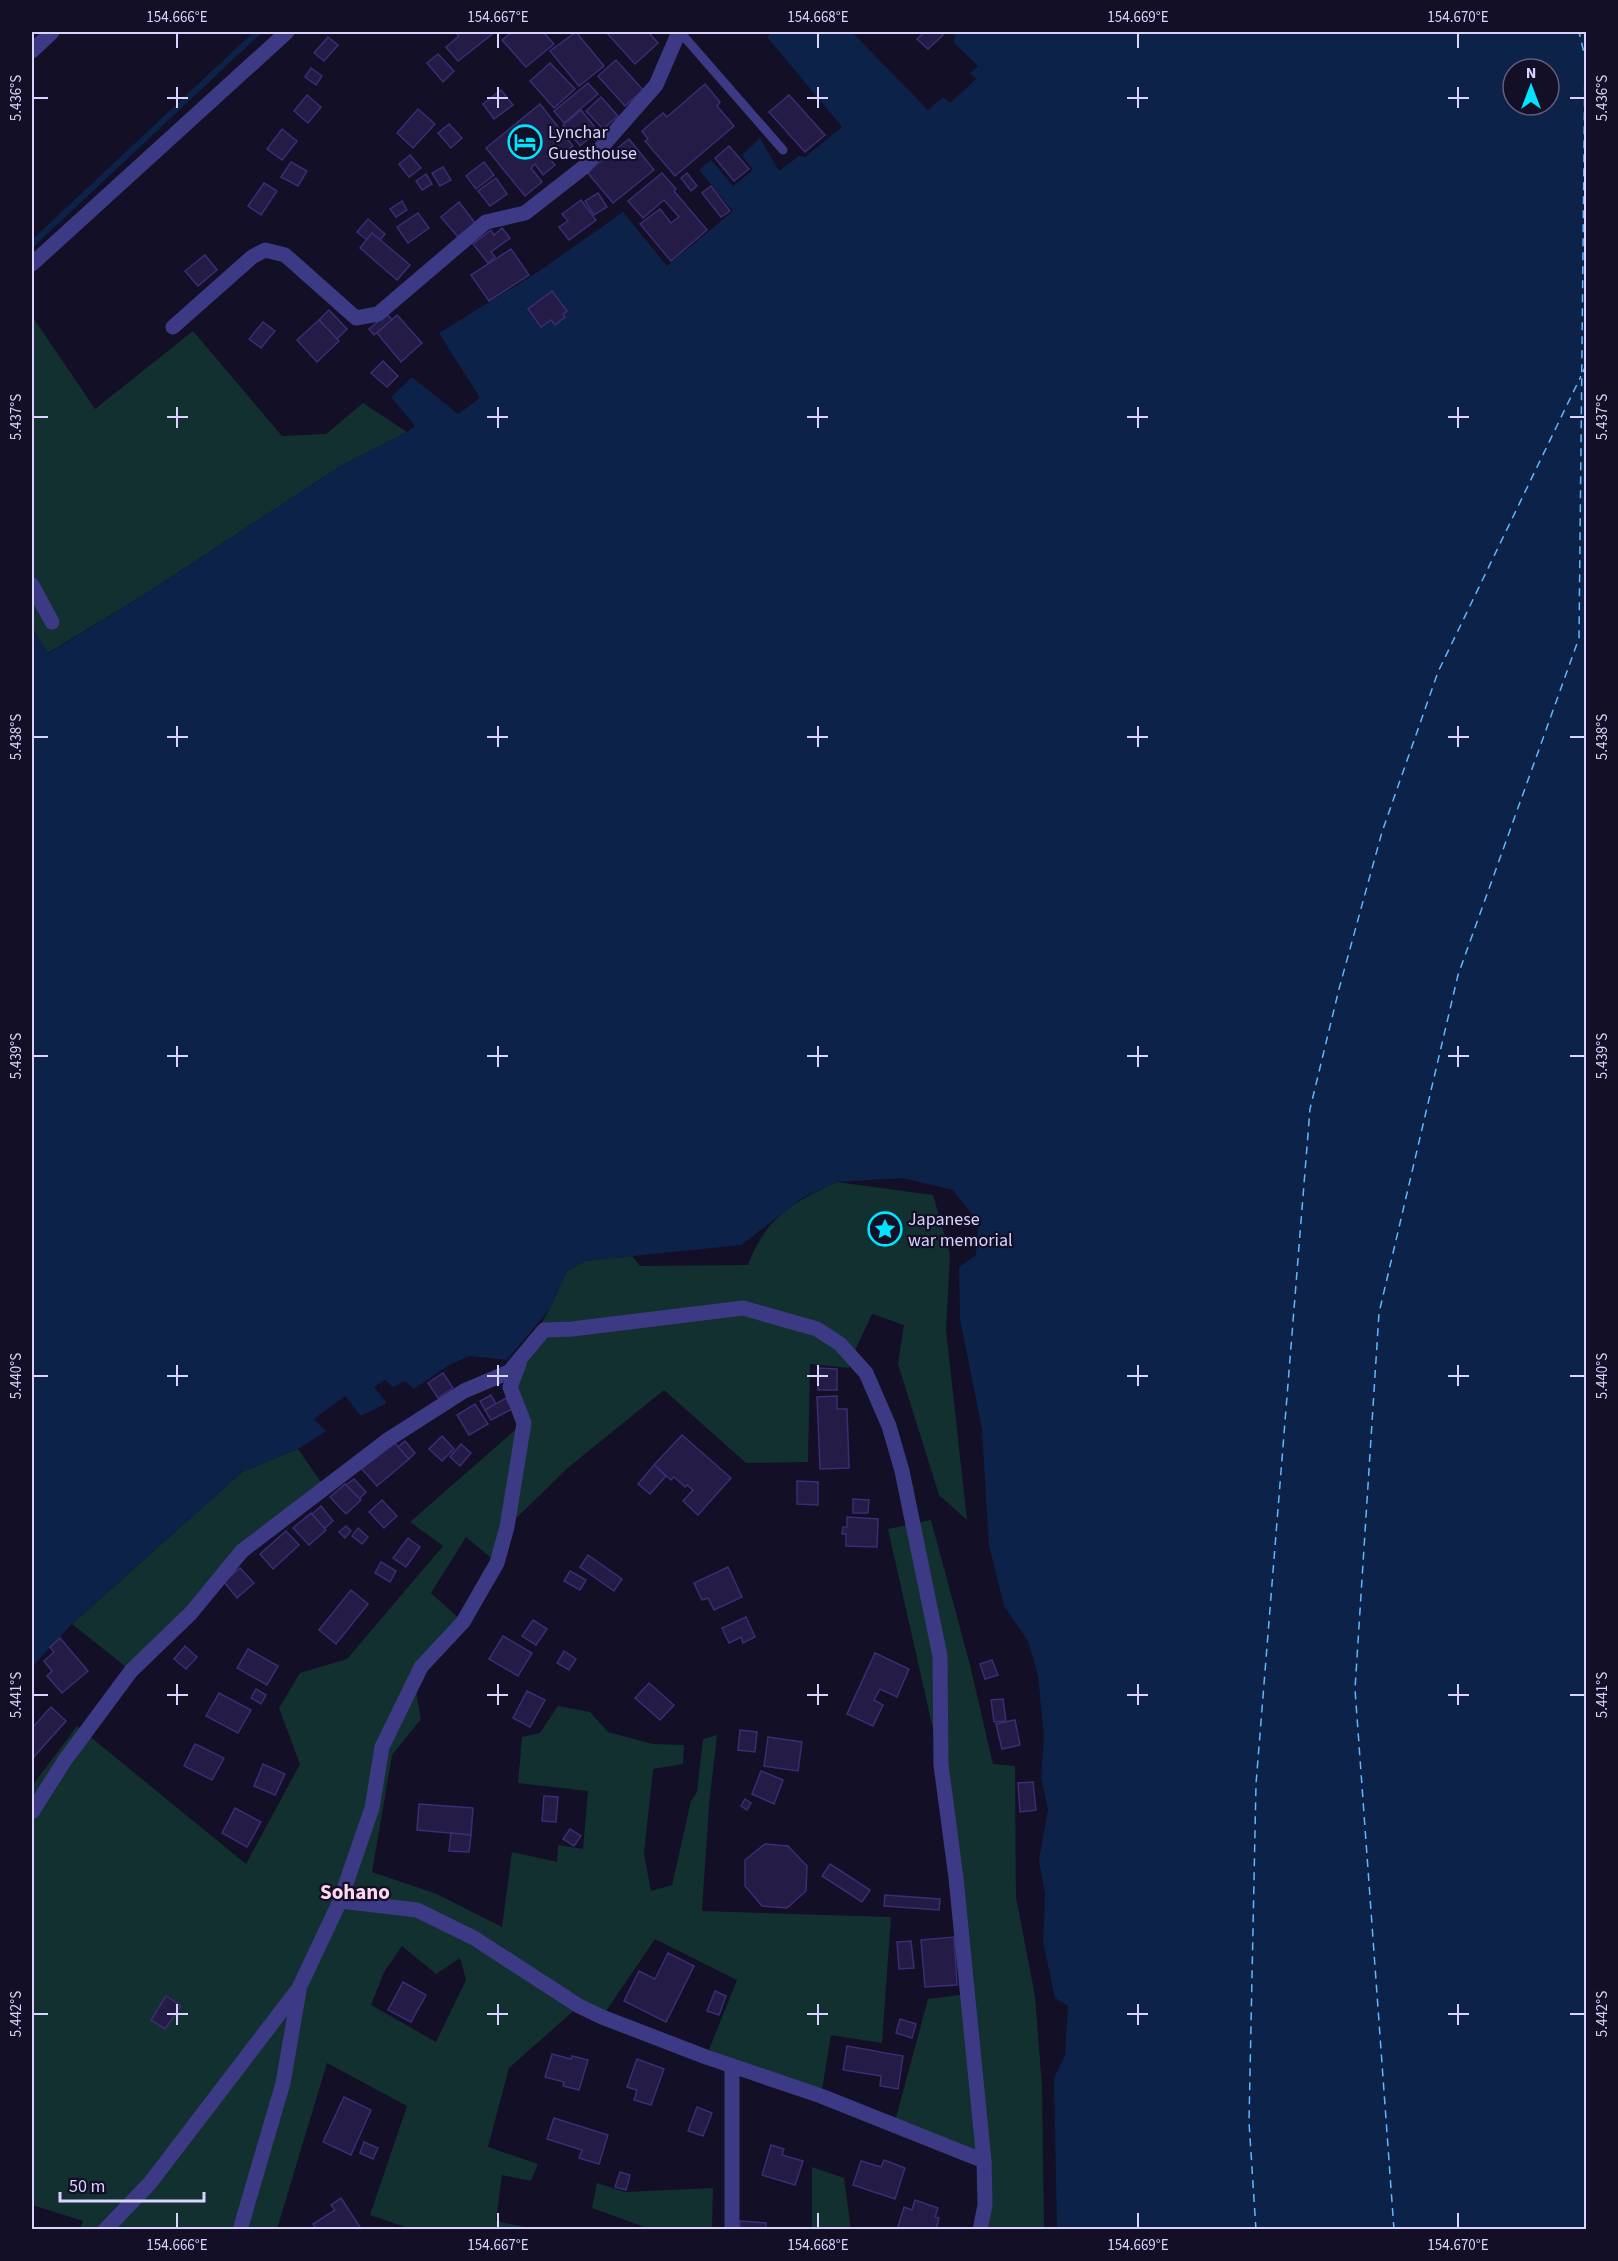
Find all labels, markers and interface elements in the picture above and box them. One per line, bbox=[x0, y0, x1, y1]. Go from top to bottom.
text: 154.666°E bbox=[146, 7, 208, 28]
text: 154.667°E bbox=[467, 7, 529, 28]
text: 154.668°E bbox=[787, 7, 849, 28]
text: 154.669°E bbox=[1107, 7, 1169, 28]
text: 154.670°E bbox=[1427, 7, 1489, 28]
north arrow bbox=[1501, 57, 1561, 117]
text: N bbox=[1526, 62, 1536, 84]
text: 5.436°S bbox=[6, 75, 27, 121]
text: 5.436°S bbox=[1592, 75, 1613, 121]
place label: Lynchar Guesthouse bbox=[548, 120, 637, 166]
hotel icon: Lynchar Guesthouse bbox=[507, 124, 543, 160]
text: 5.437°S bbox=[6, 394, 27, 440]
text: 5.437°S bbox=[1592, 394, 1613, 440]
text: 5.438°S bbox=[6, 714, 27, 760]
text: 5.438°S bbox=[1592, 714, 1613, 760]
text: 5.439°S bbox=[6, 1033, 27, 1079]
text: 5.439°S bbox=[1592, 1033, 1613, 1079]
place label: Japanese war memorial bbox=[908, 1207, 1013, 1253]
place icon: Japanese war memorial bbox=[867, 1211, 903, 1247]
text: 5.440°S bbox=[6, 1353, 27, 1399]
text: 5.440°S bbox=[1592, 1353, 1613, 1399]
text: 5.441°S bbox=[6, 1672, 27, 1718]
text: 5.441°S bbox=[1592, 1672, 1613, 1718]
district label: Sohano bbox=[320, 1877, 390, 1907]
text: 5.442°S bbox=[6, 1991, 27, 2037]
text: 5.442°S bbox=[1592, 1991, 1613, 2037]
scale bar bbox=[60, 2165, 204, 2203]
text: 50 m bbox=[69, 2174, 105, 2199]
text: 154.666°E bbox=[146, 2235, 208, 2256]
text: 154.667°E bbox=[467, 2235, 529, 2256]
text: 154.668°E bbox=[787, 2235, 849, 2256]
text: 154.669°E bbox=[1107, 2235, 1169, 2256]
text: 154.670°E bbox=[1427, 2235, 1489, 2256]

